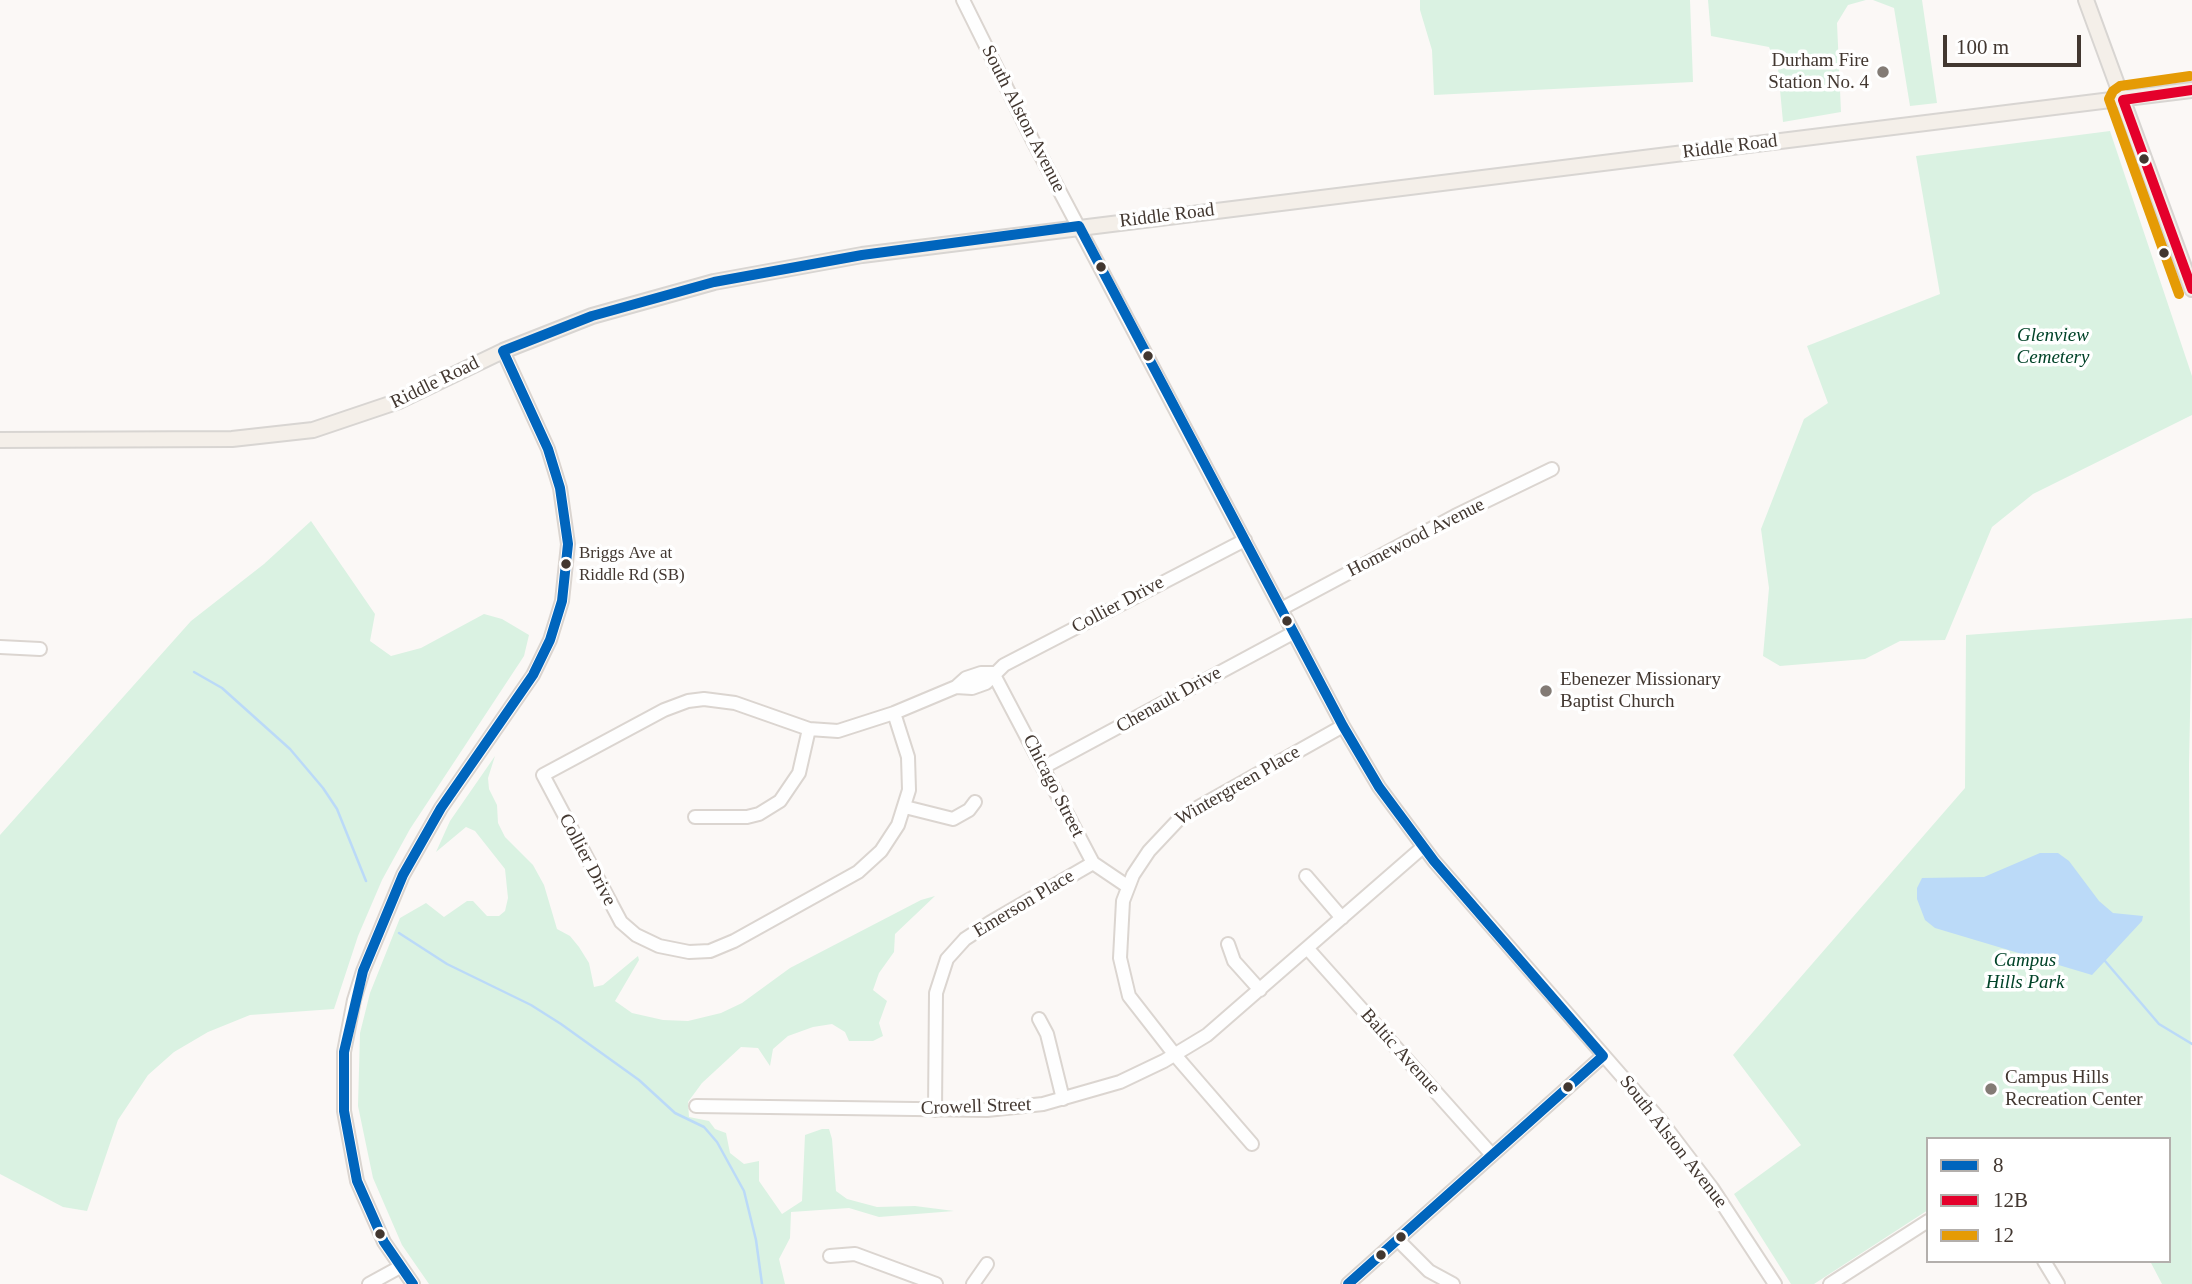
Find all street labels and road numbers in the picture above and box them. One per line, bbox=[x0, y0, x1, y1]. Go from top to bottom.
street label: South Alston Avenue bbox=[976, 42, 1070, 196]
street label: Riddle Road bbox=[1681, 130, 1779, 164]
street label: Riddle Road bbox=[1118, 199, 1216, 233]
street label: Riddle Road bbox=[387, 352, 483, 414]
street label: Homewood Avenue bbox=[1344, 494, 1488, 582]
street label: Collier Drive bbox=[1068, 571, 1168, 639]
street label: Chenault Drive bbox=[1112, 662, 1226, 738]
street label: Chicago Street bbox=[1017, 731, 1089, 841]
street label: Wintergreen Place bbox=[1172, 741, 1304, 831]
street label: Collier Drive bbox=[553, 810, 621, 910]
street label: Emerson Place bbox=[970, 865, 1078, 943]
street label: Baltic Avenue bbox=[1355, 1004, 1445, 1100]
street label: South Alston Avenue bbox=[1614, 1071, 1732, 1213]
street label: Crowell Street bbox=[920, 1094, 1032, 1120]

